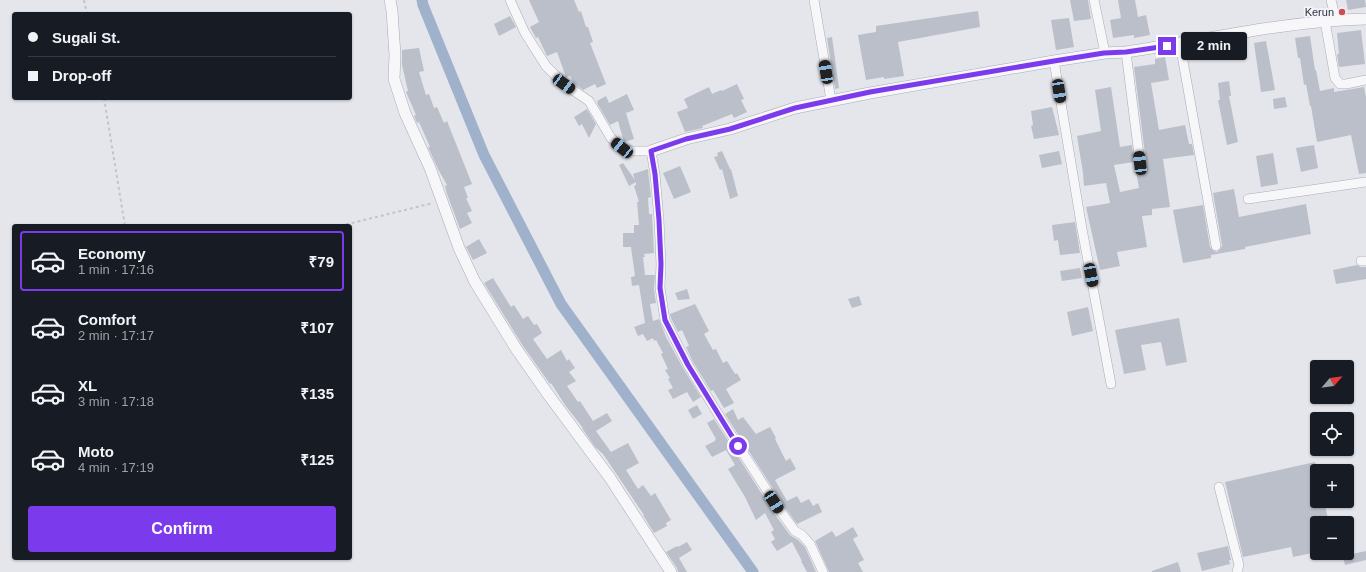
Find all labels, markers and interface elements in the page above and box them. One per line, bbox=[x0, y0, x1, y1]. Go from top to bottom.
place label: Kerun bbox=[1305, 6, 1334, 18]
marker: Kerun bbox=[1337, 7, 1347, 17]
text: Sugali St. bbox=[52, 29, 120, 46]
callout: 2 min bbox=[1181, 32, 1247, 60]
route end bbox=[1158, 37, 1176, 55]
text: 2 min bbox=[1197, 38, 1231, 53]
car bbox=[818, 59, 834, 85]
text: Drop-off bbox=[52, 67, 111, 84]
car bbox=[551, 72, 577, 96]
car bbox=[1051, 78, 1067, 104]
car bbox=[609, 136, 635, 160]
car bbox=[1133, 150, 1147, 176]
icon: car bbox=[30, 243, 66, 279]
text: Economy bbox=[78, 245, 146, 262]
text: ₹79 bbox=[309, 253, 334, 270]
text: 1 min · 17:16 bbox=[78, 262, 154, 277]
car bbox=[1083, 262, 1099, 288]
icon: car bbox=[30, 309, 66, 345]
text: Comfort bbox=[78, 311, 136, 328]
text: ₹107 bbox=[300, 319, 334, 336]
text: 2 min · 17:17 bbox=[78, 328, 154, 343]
north arrow bbox=[1310, 360, 1354, 404]
map controls bbox=[1310, 360, 1354, 560]
icon: car bbox=[30, 375, 66, 411]
text: XL bbox=[78, 377, 97, 394]
text: ₹135 bbox=[300, 385, 334, 402]
text: 3 min · 17:18 bbox=[78, 394, 154, 409]
button: locate bbox=[1310, 412, 1354, 456]
route start bbox=[729, 437, 747, 455]
icon: car bbox=[30, 441, 66, 477]
text: Moto bbox=[78, 443, 114, 460]
text: ₹125 bbox=[300, 451, 334, 468]
text: 4 min · 17:19 bbox=[78, 460, 154, 475]
button: + bbox=[1310, 464, 1354, 508]
car bbox=[762, 489, 786, 515]
button: Confirm bbox=[28, 506, 336, 552]
button: − bbox=[1310, 516, 1354, 560]

